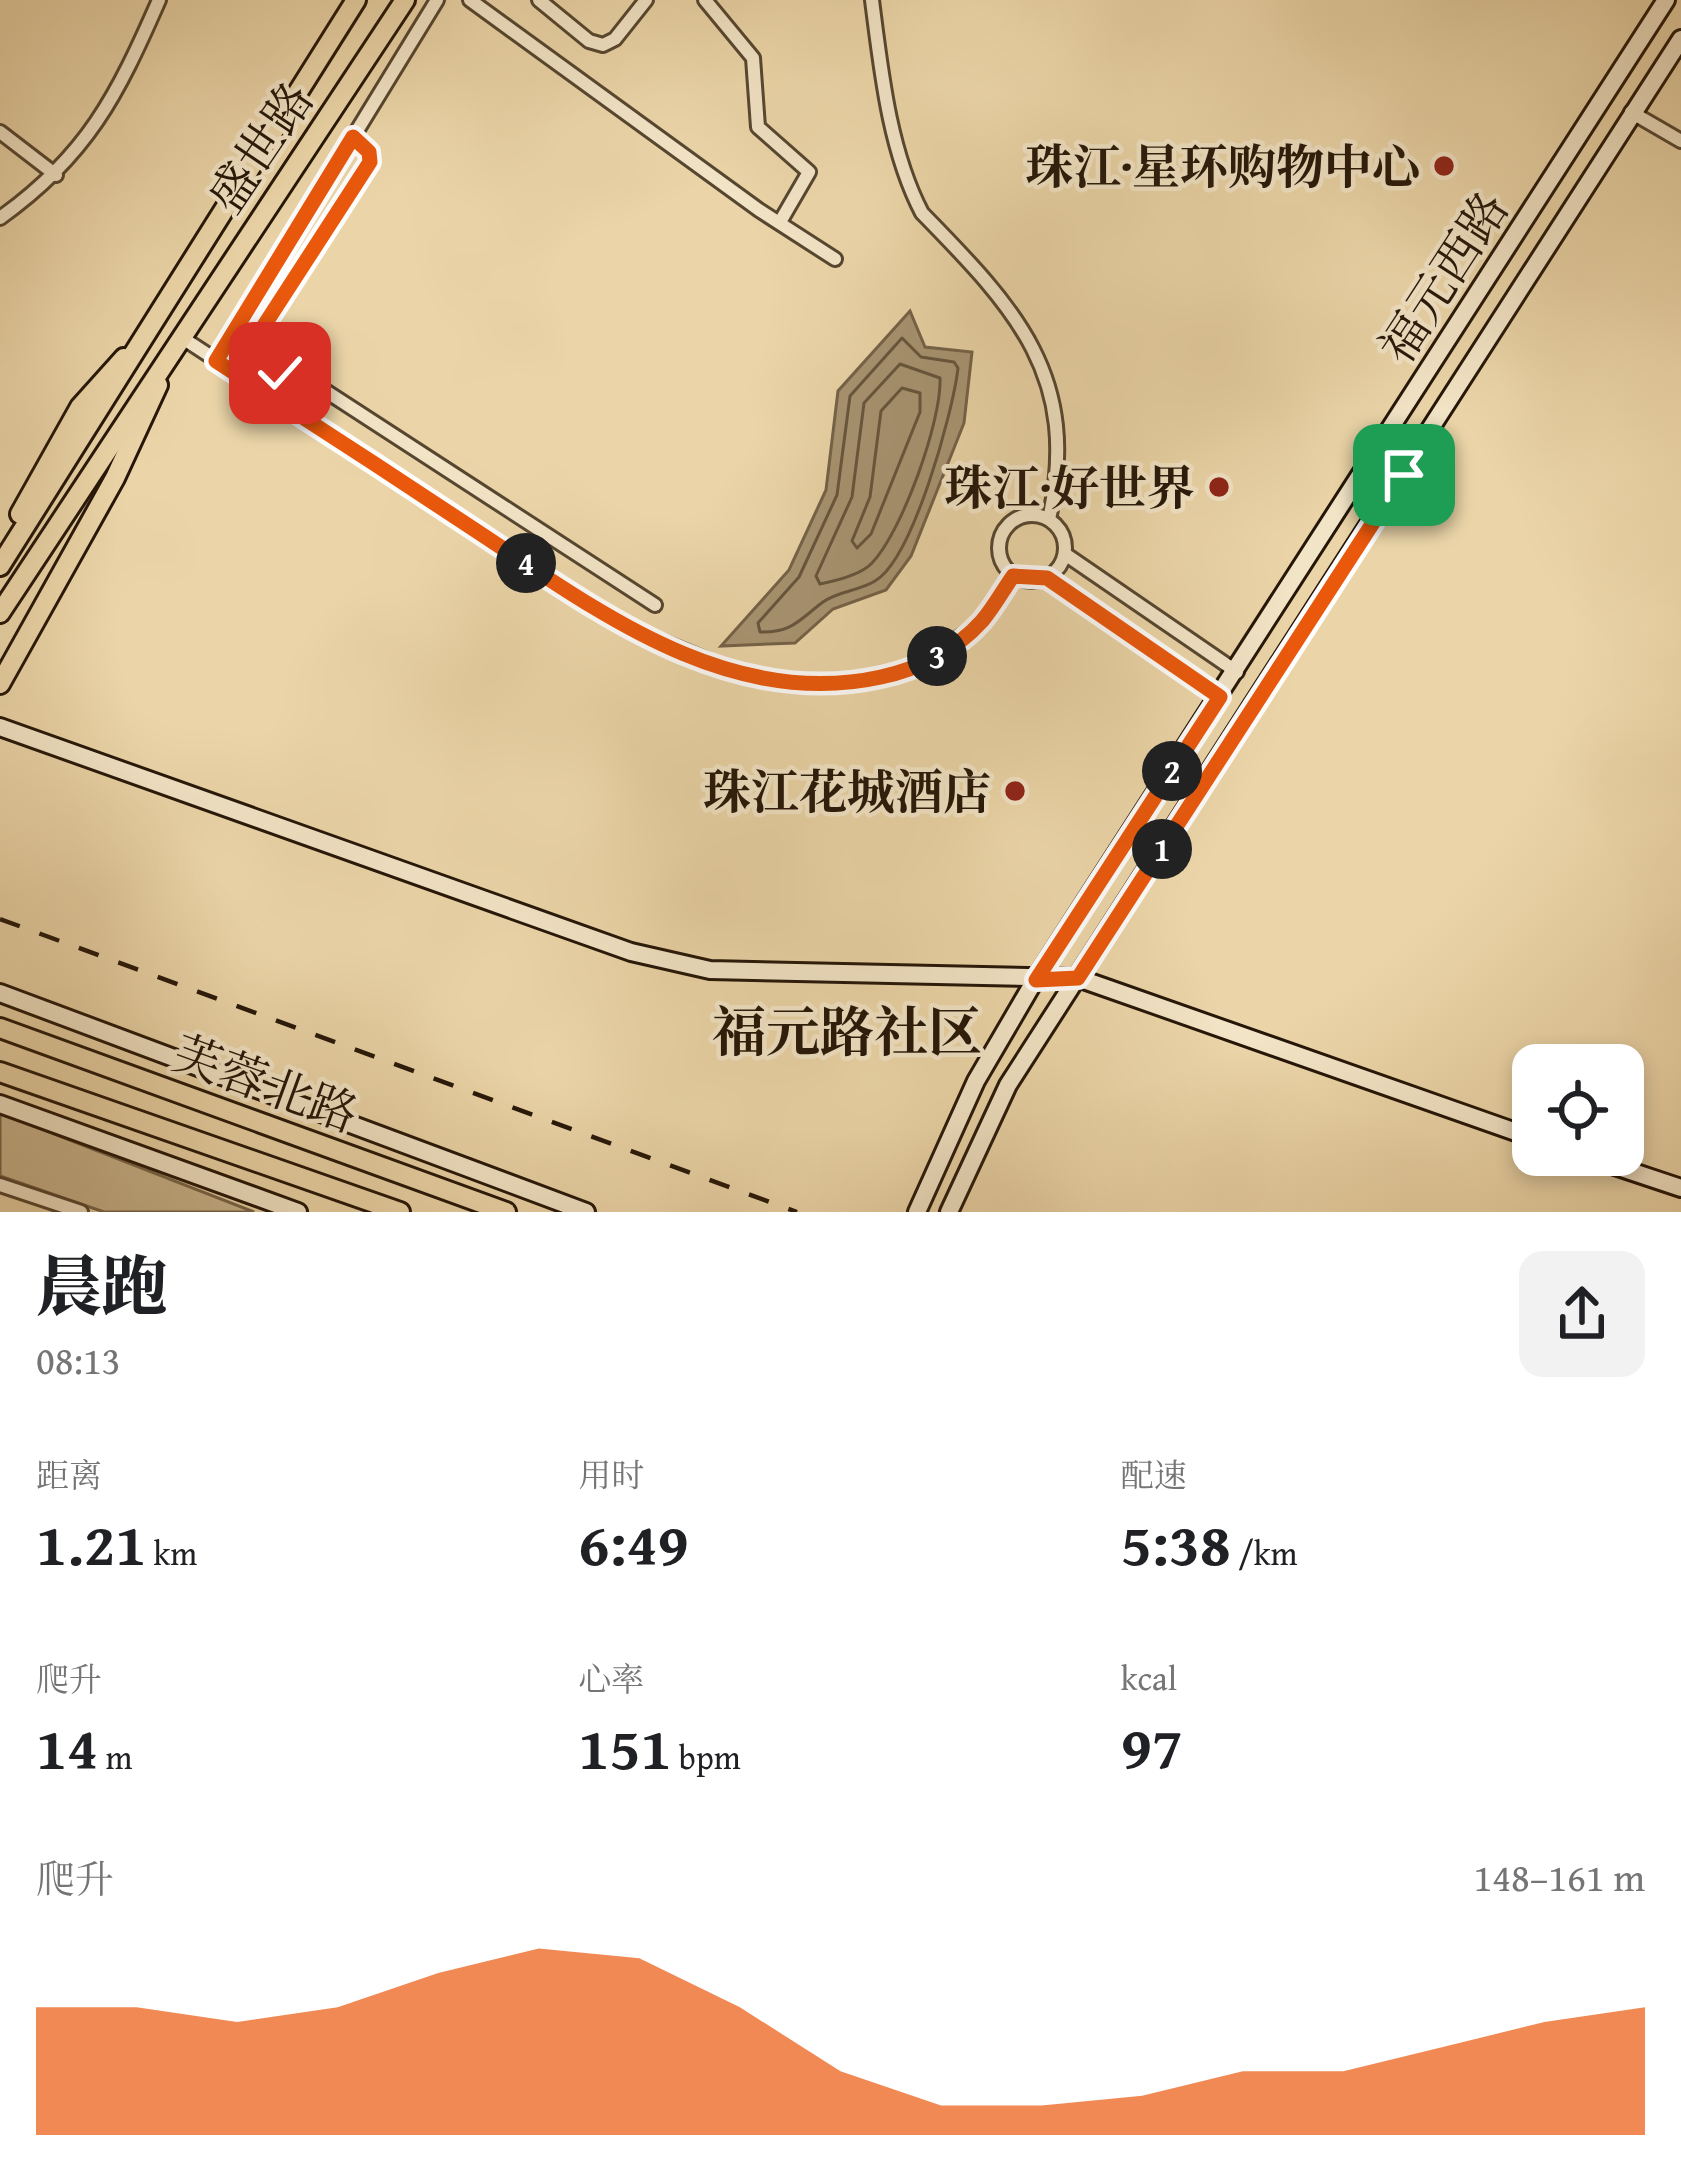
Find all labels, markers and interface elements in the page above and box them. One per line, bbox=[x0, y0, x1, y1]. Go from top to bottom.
street label: 盛世路 bbox=[190, 67, 330, 227]
place label: 珠江·星环购物中心 bbox=[1025, 131, 1420, 202]
marker: 珠江·星环购物中心 bbox=[1431, 153, 1457, 179]
street label: 福元西路 bbox=[1361, 177, 1525, 377]
pin bbox=[229, 322, 331, 424]
icon: check bbox=[247, 340, 313, 406]
pin bbox=[1353, 424, 1455, 526]
icon: arrive bbox=[1371, 442, 1437, 508]
place label: 珠江·好世界 bbox=[944, 452, 1195, 523]
marker: 珠江·好世界 bbox=[1206, 474, 1232, 500]
pin: 4 bbox=[496, 533, 556, 593]
text: 4 bbox=[517, 539, 535, 587]
pin: 3 bbox=[907, 626, 967, 686]
text: 3 bbox=[928, 632, 946, 680]
pin: 2 bbox=[1142, 741, 1202, 801]
text: 2 bbox=[1163, 747, 1181, 795]
place label: 珠江花城酒店 bbox=[703, 756, 991, 827]
marker: 珠江花城酒店 bbox=[1002, 778, 1028, 804]
pin: 1 bbox=[1132, 819, 1192, 879]
text: 1 bbox=[1153, 825, 1171, 873]
district label: 福元路社区 bbox=[712, 992, 982, 1071]
street label: 芙蓉北路 bbox=[164, 1017, 368, 1149]
map controls bbox=[1512, 1044, 1644, 1176]
button: locate bbox=[1512, 1044, 1644, 1176]
text: 晨跑 bbox=[36, 1237, 168, 1334]
button: share bbox=[1519, 1251, 1645, 1377]
text: 08:13 bbox=[36, 1331, 121, 1388]
text: 距离 bbox=[36, 1451, 102, 1499]
text: 用时 bbox=[578, 1451, 644, 1499]
text: 配速 bbox=[1121, 1451, 1187, 1499]
text: 1.21 bbox=[36, 1499, 146, 1587]
text: 6:49 bbox=[578, 1499, 689, 1587]
text: 5:38 bbox=[1121, 1499, 1231, 1587]
text: km bbox=[146, 1529, 197, 1577]
text: /km bbox=[1231, 1529, 1297, 1577]
text: kcal bbox=[1121, 1654, 1177, 1702]
text: 爬升 bbox=[36, 1655, 102, 1703]
text: 心率 bbox=[578, 1655, 644, 1703]
text: 97 bbox=[1121, 1702, 1183, 1790]
text: 14 bbox=[36, 1703, 98, 1791]
text: 151 bbox=[578, 1703, 672, 1791]
text: m bbox=[98, 1733, 132, 1781]
text: bpm bbox=[672, 1733, 741, 1781]
text: 148–161 m bbox=[1473, 1848, 1645, 1905]
text: 爬升 bbox=[36, 1850, 114, 1907]

